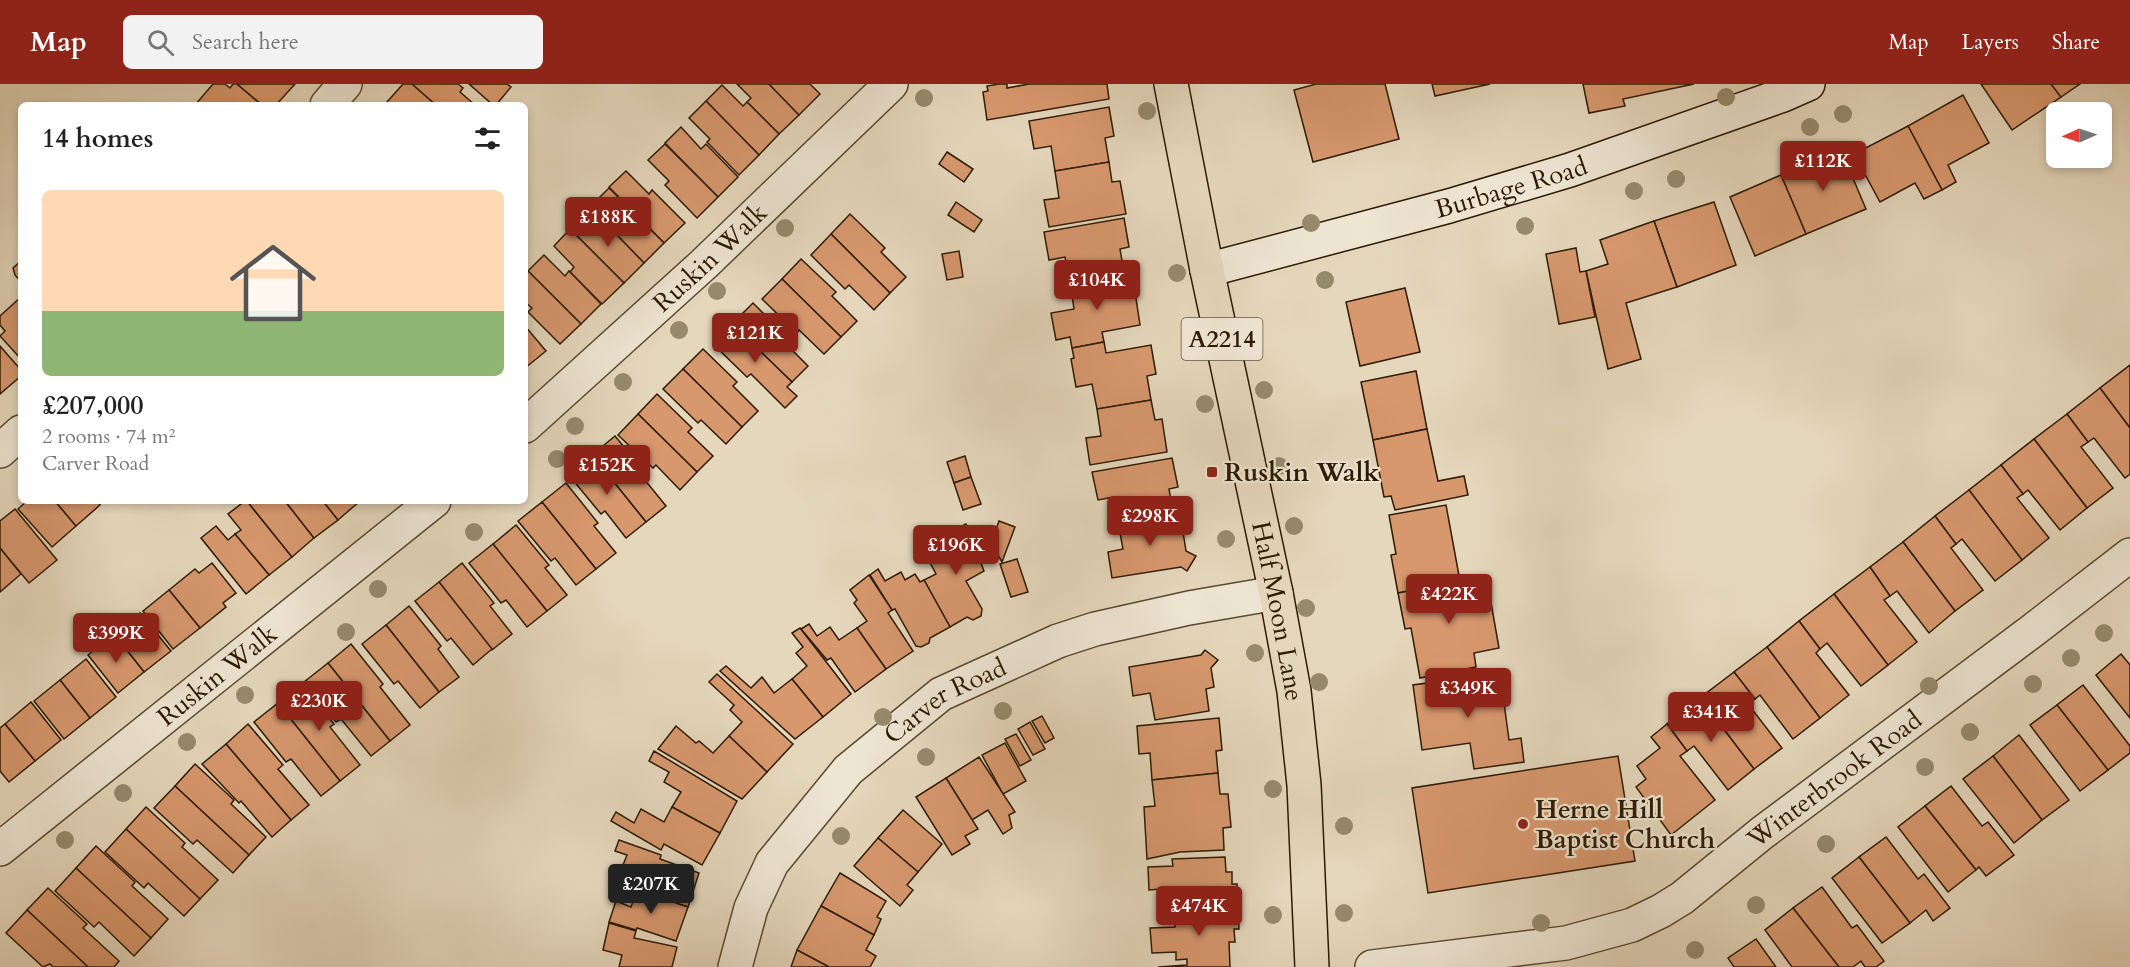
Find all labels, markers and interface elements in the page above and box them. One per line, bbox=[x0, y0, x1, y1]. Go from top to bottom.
search box bbox=[123, 15, 543, 69]
text: Map bbox=[30, 23, 87, 61]
icon: search bbox=[144, 26, 177, 59]
text: Search here bbox=[192, 27, 299, 57]
text: Map bbox=[1889, 28, 1929, 57]
text: Layers bbox=[1962, 28, 2019, 57]
text: Share bbox=[2052, 28, 2100, 57]
north arrow bbox=[2046, 102, 2112, 168]
map controls bbox=[2046, 102, 2112, 168]
text: 14 homes bbox=[42, 121, 153, 156]
icon: filters bbox=[471, 122, 504, 155]
pin: £112K bbox=[1781, 141, 1865, 192]
text: £112K bbox=[1794, 147, 1852, 174]
street label: Burbage Road bbox=[1431, 148, 1592, 227]
street label: Ruskin Walk bbox=[645, 196, 775, 320]
pin: £188K bbox=[566, 197, 650, 248]
text: £188K bbox=[579, 203, 637, 230]
icon: home bbox=[219, 229, 327, 337]
pin: £104K bbox=[1055, 260, 1139, 311]
text: £104K bbox=[1068, 266, 1126, 293]
pin: £121K bbox=[713, 313, 797, 364]
road number: A2214 bbox=[1182, 318, 1262, 360]
text: £121K bbox=[726, 319, 784, 346]
text: £207,000 bbox=[42, 388, 144, 423]
text: 2 rooms · 74 m² bbox=[42, 423, 175, 450]
pin: £152K bbox=[565, 445, 649, 496]
text: Carver Road bbox=[42, 450, 149, 477]
text: £152K bbox=[578, 451, 636, 478]
place label: Ruskin Walk bbox=[1224, 455, 1380, 490]
marker: Ruskin Walk bbox=[1205, 465, 1219, 479]
pin: £298K bbox=[1108, 496, 1192, 547]
text: £298K bbox=[1121, 502, 1179, 529]
street label: Half Moon Lane bbox=[1243, 518, 1312, 703]
pin: £196K bbox=[914, 525, 998, 576]
text: £196K bbox=[927, 531, 985, 558]
pin: £422K bbox=[1407, 574, 1491, 625]
text: £422K bbox=[1420, 580, 1478, 607]
pin: £399K bbox=[74, 613, 158, 664]
street label: Ruskin Walk bbox=[150, 617, 285, 734]
text: £399K bbox=[87, 619, 145, 646]
street label: Carver Road bbox=[876, 650, 1012, 752]
pin: £349K bbox=[1426, 668, 1510, 719]
text: £349K bbox=[1439, 674, 1497, 701]
pin: £230K bbox=[277, 681, 361, 732]
text: £230K bbox=[290, 687, 348, 714]
pin: £341K bbox=[1669, 692, 1753, 743]
text: £341K bbox=[1682, 698, 1740, 725]
street label: Winterbrook Road bbox=[1739, 702, 1929, 857]
place label: Herne Hill Baptist Church bbox=[1535, 792, 1715, 857]
marker: Herne Hill Baptist Church bbox=[1516, 817, 1530, 831]
pin: £207K bbox=[609, 864, 693, 915]
text: £207K bbox=[622, 870, 680, 897]
pin: £474K bbox=[1157, 886, 1241, 937]
text: £474K bbox=[1170, 892, 1228, 919]

